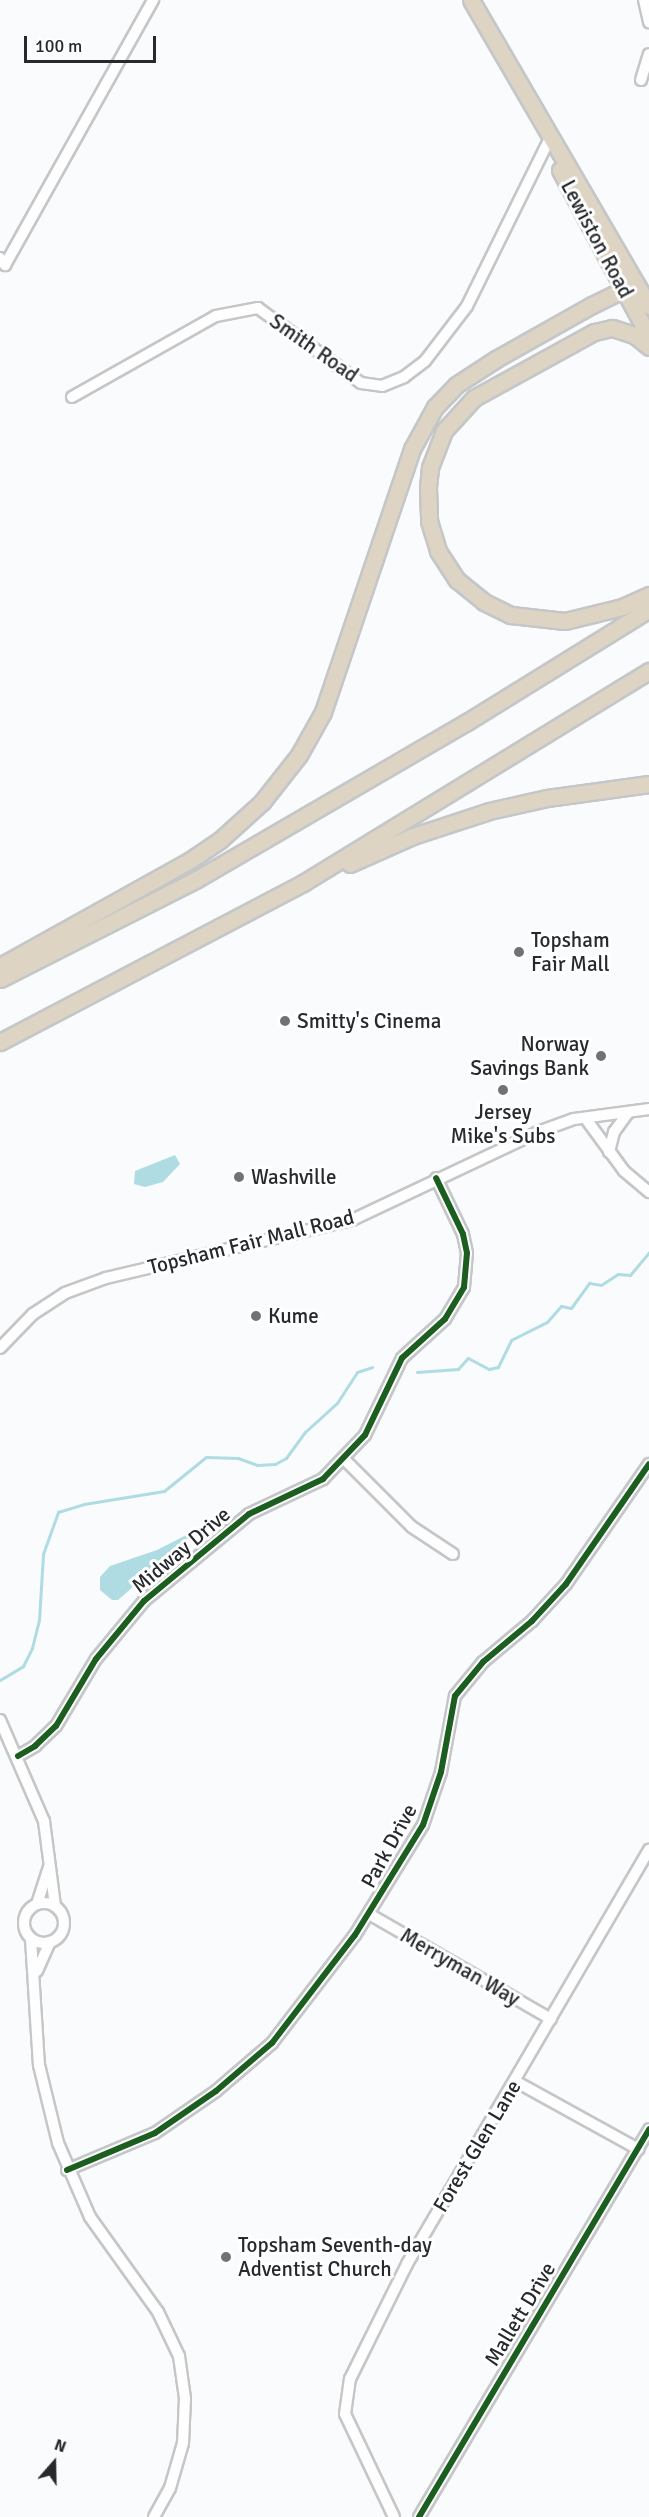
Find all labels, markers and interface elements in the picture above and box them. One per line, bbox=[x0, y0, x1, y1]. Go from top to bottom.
scale bar bbox=[27, 24, 159, 62]
text: 100 m bbox=[35, 35, 82, 57]
street label: Lewiston Road bbox=[555, 176, 639, 302]
street label: Smith Road bbox=[265, 308, 363, 388]
place label: Topsham Fair Mall bbox=[531, 927, 610, 977]
marker: Topsham Fair Mall bbox=[512, 945, 526, 959]
place label: Smitty's Cinema bbox=[297, 1008, 441, 1034]
marker: Smitty's Cinema bbox=[278, 1014, 292, 1028]
place label: Norway Savings Bank bbox=[470, 1031, 589, 1081]
marker: Norway Savings Bank bbox=[594, 1049, 608, 1063]
marker: Jersey Mike's Subs bbox=[496, 1083, 510, 1097]
place label: Jersey Mike's Subs bbox=[451, 1099, 555, 1149]
place label: Washville bbox=[251, 1164, 336, 1190]
marker: Washville bbox=[232, 1170, 246, 1184]
street label: Topsham Fair Mall Road bbox=[145, 1204, 357, 1280]
place label: Kume bbox=[268, 1303, 319, 1329]
marker: Kume bbox=[249, 1309, 263, 1323]
street label: Midway Drive bbox=[127, 1502, 235, 1598]
street label: Park Drive bbox=[356, 1800, 422, 1892]
street label: Merryman Way bbox=[396, 1923, 524, 2011]
street label: Forest Glen Lane bbox=[428, 2075, 526, 2217]
place label: Topsham Seventh-day Adventist Church bbox=[238, 2232, 432, 2282]
marker: Topsham Seventh-day Adventist Church bbox=[219, 2250, 233, 2264]
street label: Mallett Drive bbox=[479, 2258, 561, 2370]
north arrow bbox=[24, 2433, 84, 2493]
text: N bbox=[51, 2435, 69, 2457]

